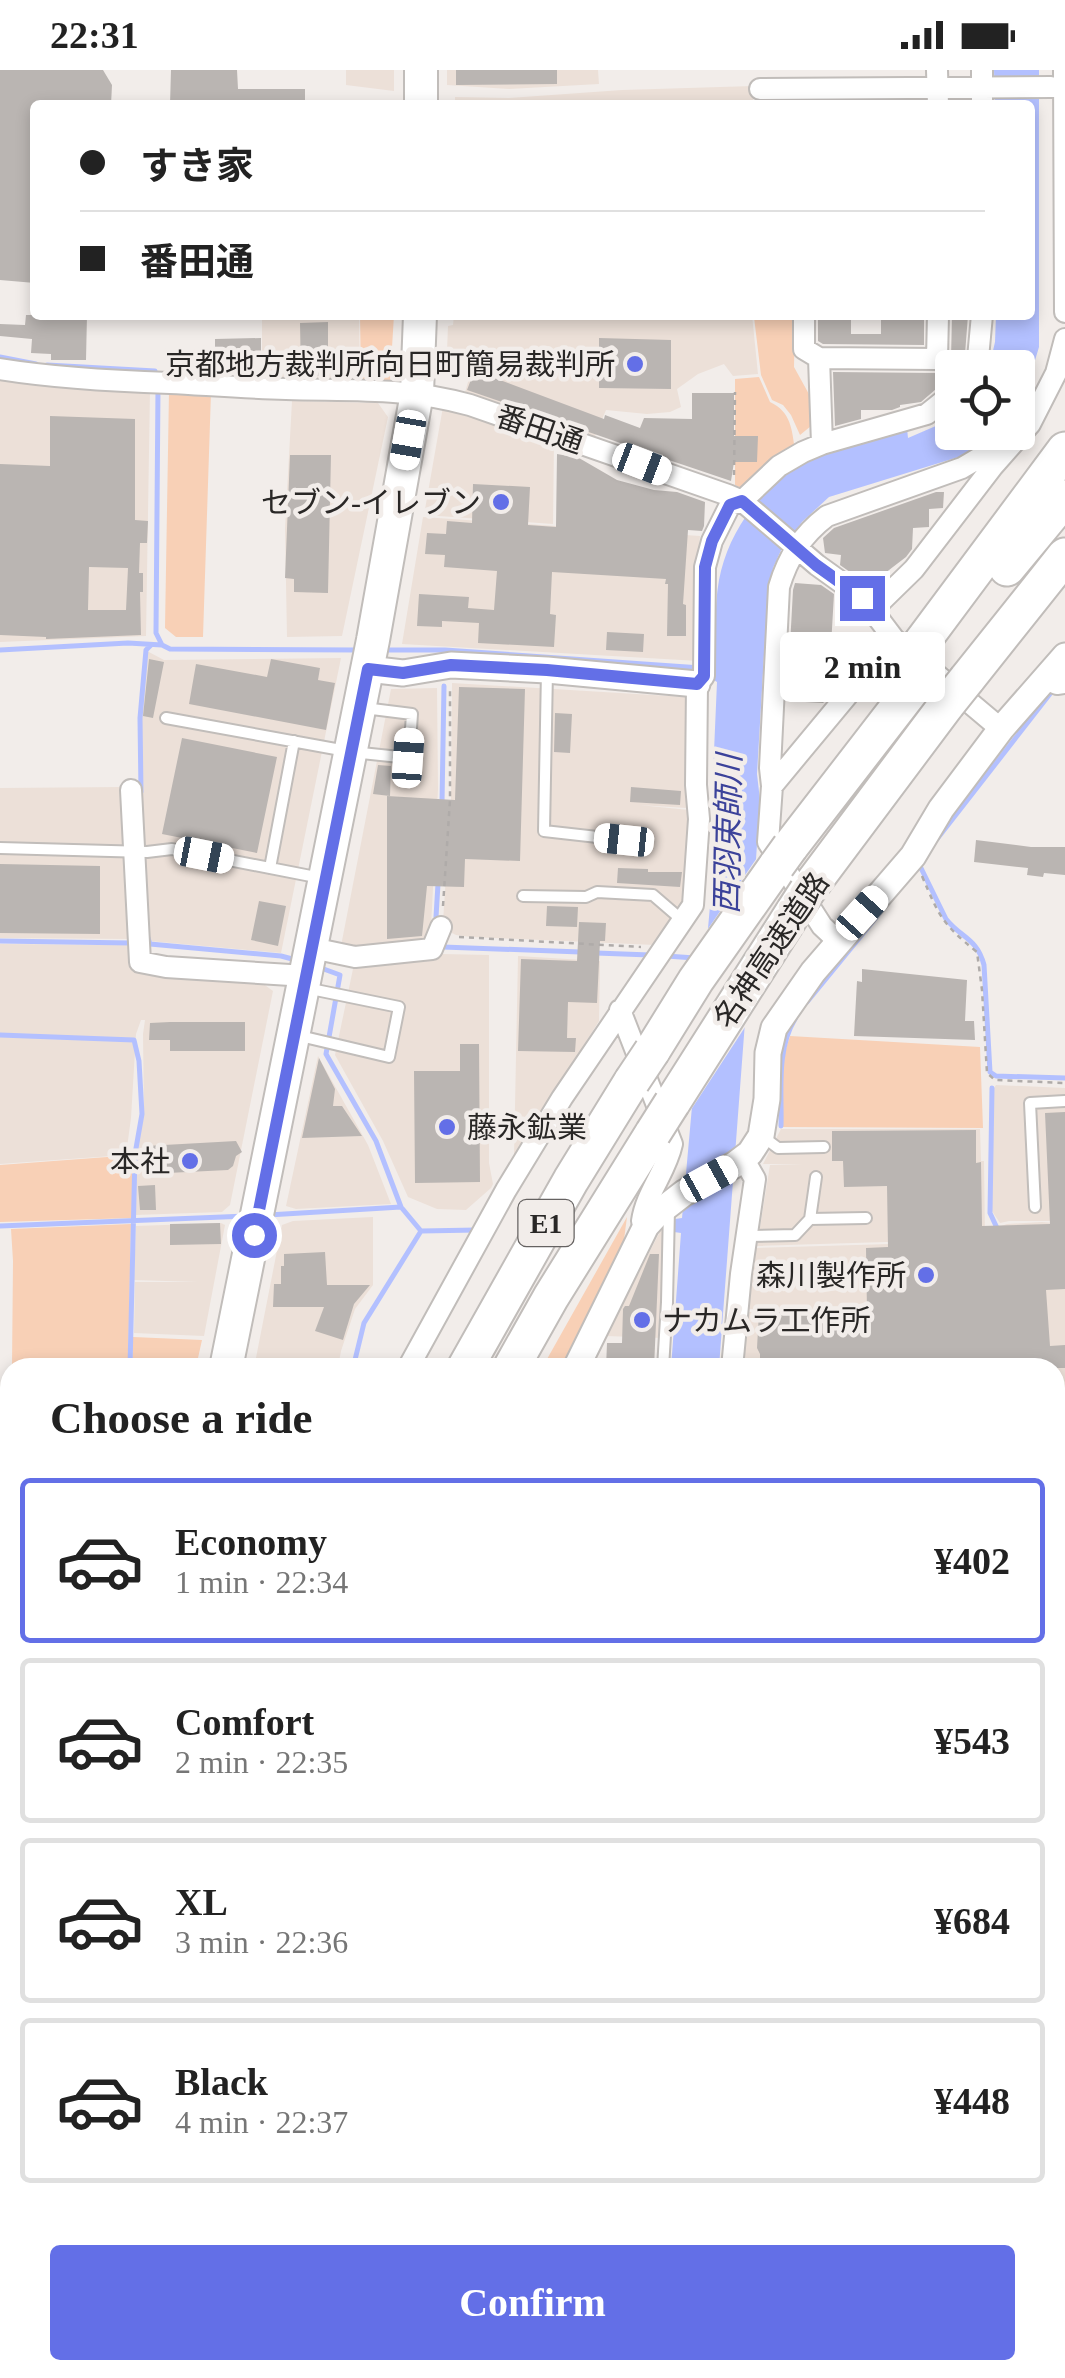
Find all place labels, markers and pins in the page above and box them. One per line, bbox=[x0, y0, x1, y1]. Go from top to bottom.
place label: 京都地方裁判所向日町簡易裁判所 bbox=[165, 348, 615, 381]
marker: 京都地方裁判所向日町簡易裁判所 bbox=[624, 353, 646, 375]
place label: セブン-イレブン bbox=[261, 486, 481, 519]
marker: セブン-イレブン bbox=[490, 491, 512, 513]
place label: 藤永鉱業 bbox=[467, 1111, 587, 1144]
marker: 藤永鉱業 bbox=[436, 1116, 458, 1138]
place label: 本社 bbox=[110, 1145, 170, 1178]
marker: 本社 bbox=[179, 1150, 201, 1172]
place label: 森川製作所 bbox=[756, 1259, 906, 1292]
marker: 森川製作所 bbox=[915, 1264, 937, 1286]
place label: ナカムラ工作所 bbox=[662, 1304, 871, 1337]
marker: ナカムラ工作所 bbox=[631, 1309, 653, 1331]

